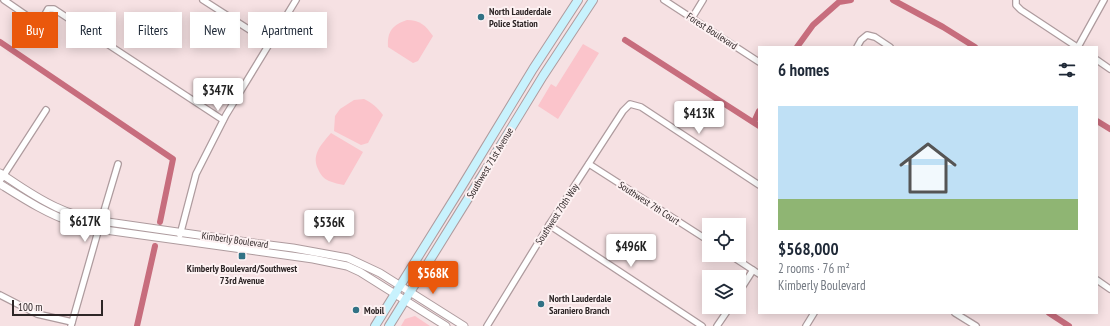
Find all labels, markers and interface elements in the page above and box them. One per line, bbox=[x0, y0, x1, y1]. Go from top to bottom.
place label: North Lauderdale Police Station bbox=[489, 5, 551, 30]
street label: Forest Boulevard bbox=[684, 10, 740, 52]
chip: Buy bbox=[12, 12, 58, 48]
chip: Rent bbox=[66, 12, 116, 48]
chip: Filters bbox=[124, 12, 182, 48]
chip: New bbox=[190, 12, 240, 48]
chip: Apartment bbox=[248, 12, 327, 48]
marker: North Lauderdale Police Station bbox=[476, 12, 486, 22]
text: 6 homes bbox=[778, 59, 829, 81]
icon: filters bbox=[1056, 59, 1078, 81]
pin: $347K bbox=[190, 78, 246, 112]
text: $347K bbox=[202, 82, 234, 99]
pin: $413K bbox=[671, 101, 727, 135]
text: $413K bbox=[683, 105, 715, 122]
street label: Southwest 71st Avenue bbox=[464, 125, 516, 201]
icon: home bbox=[892, 132, 964, 204]
street label: Southwest 7th Court bbox=[616, 178, 682, 228]
street label: Southwest 70th Way bbox=[532, 181, 582, 247]
pin: $617K bbox=[57, 209, 113, 243]
pin: $536K bbox=[301, 210, 357, 244]
text: $617K bbox=[69, 213, 101, 230]
text: $536K bbox=[313, 214, 345, 231]
map controls bbox=[702, 218, 746, 314]
button: locate bbox=[702, 218, 746, 262]
street label: Kimberly Boulevard bbox=[201, 229, 269, 251]
pin: $496K bbox=[603, 234, 659, 268]
text: $496K bbox=[615, 238, 647, 255]
text: $568,000 bbox=[778, 238, 839, 260]
marker: Kimberly Boulevard/Southwest 73rd Avenue bbox=[237, 251, 247, 261]
text: 2 rooms · 76 m² bbox=[778, 260, 850, 277]
pin: $568K bbox=[405, 261, 461, 295]
place label: Kimberly Boulevard/Southwest 73rd Avenue bbox=[187, 262, 297, 287]
text: $568K bbox=[417, 265, 449, 282]
button: layers bbox=[702, 270, 746, 314]
text: Kimberly Boulevard bbox=[778, 277, 866, 294]
place label: North Lauderdale Saraniero Branch bbox=[549, 292, 611, 317]
scale bar bbox=[12, 298, 103, 317]
marker: North Lauderdale Saraniero Branch bbox=[536, 299, 546, 309]
text: 100 m bbox=[18, 300, 42, 314]
place label: Mobil bbox=[364, 304, 385, 317]
marker: Mobil bbox=[351, 305, 361, 315]

